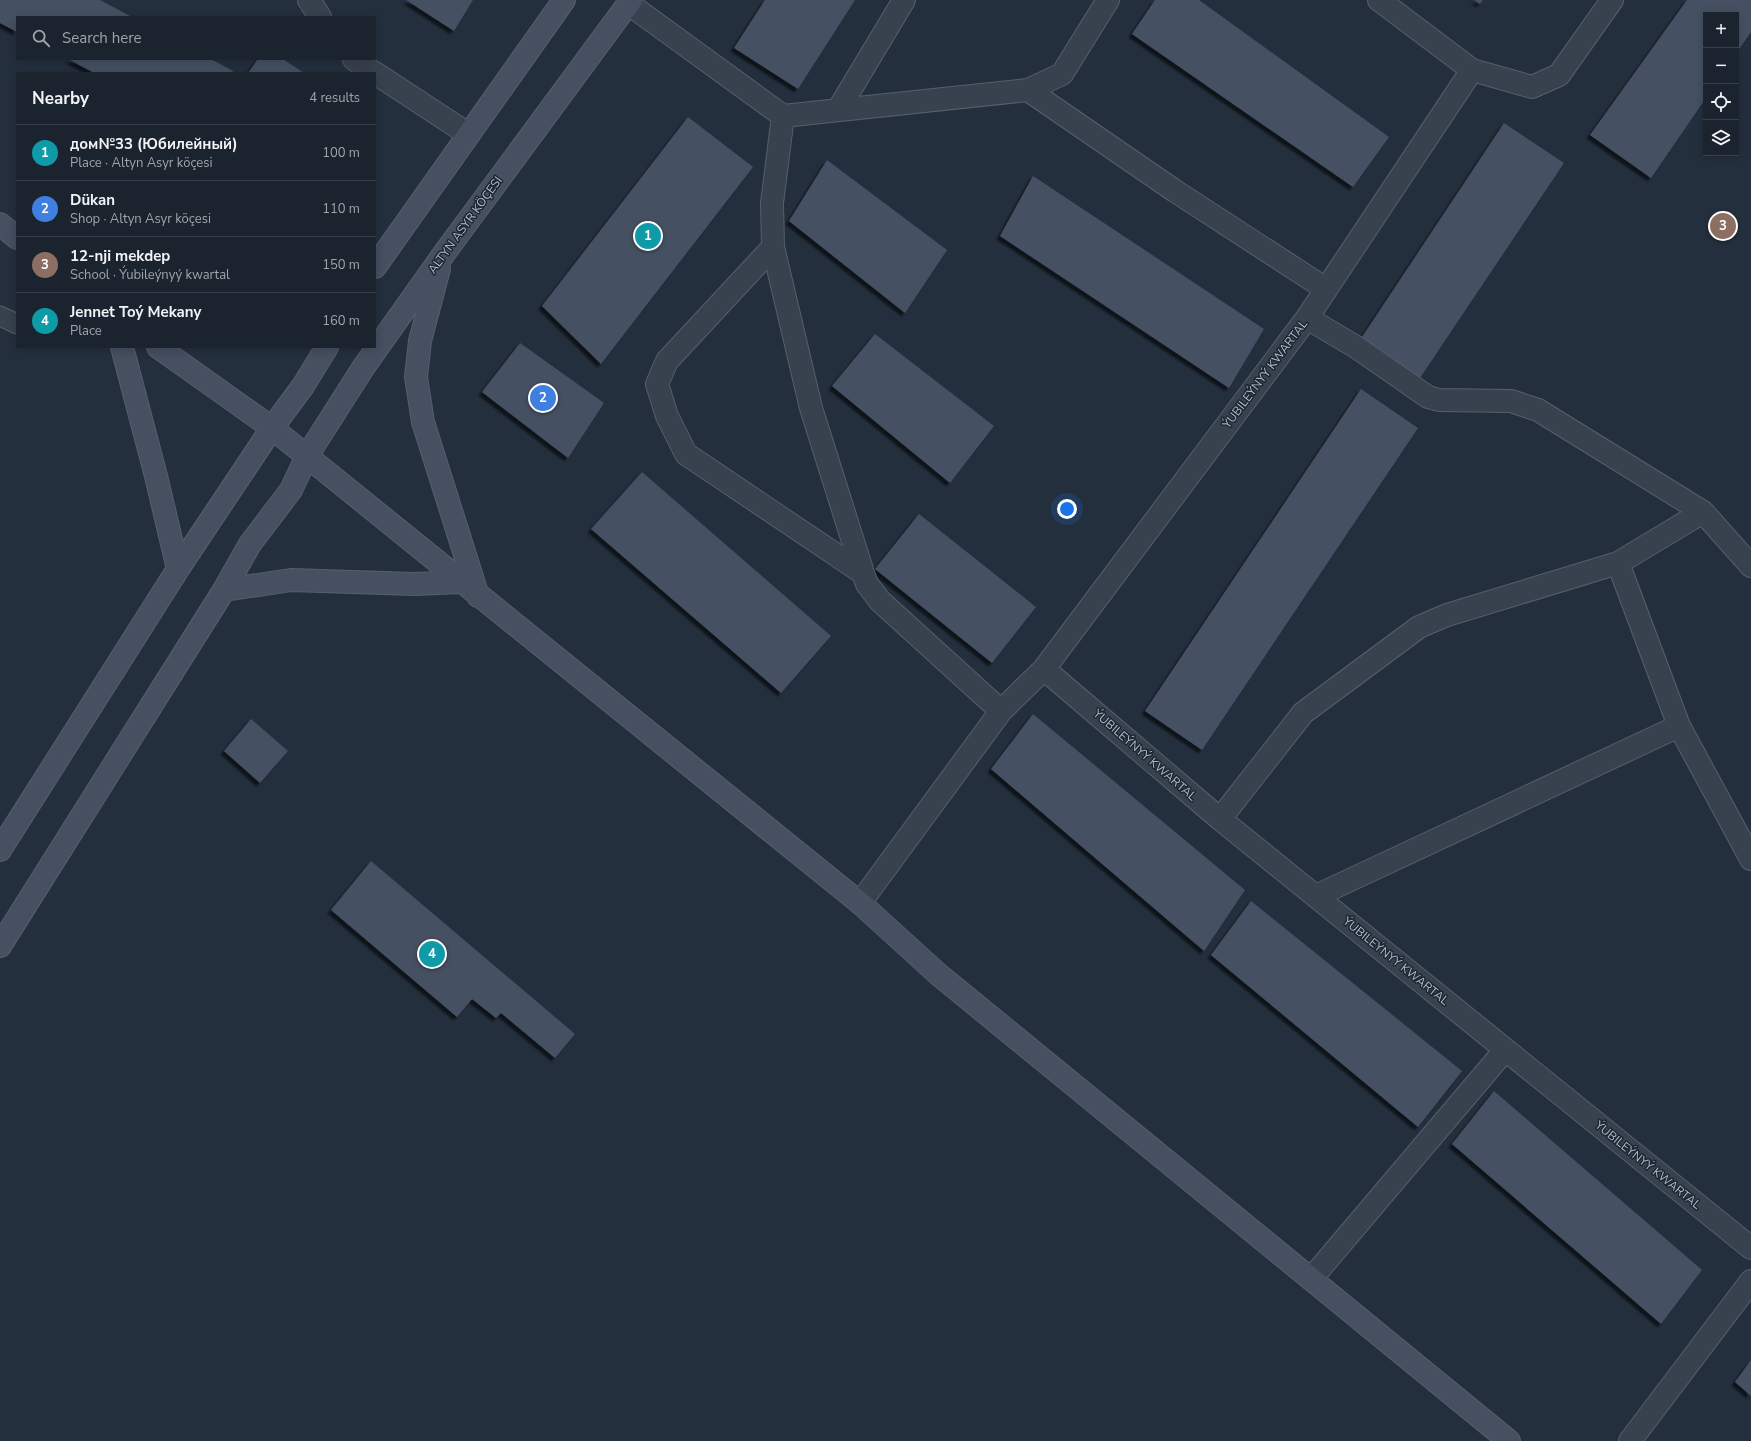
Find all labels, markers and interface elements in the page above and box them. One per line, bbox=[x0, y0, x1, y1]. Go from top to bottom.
map controls bbox=[1703, 12, 1739, 156]
button: + bbox=[1703, 12, 1739, 48]
search box bbox=[16, 16, 376, 60]
icon: search bbox=[30, 27, 52, 49]
text: Search here bbox=[62, 28, 142, 48]
button: − bbox=[1703, 48, 1739, 84]
button: locate bbox=[1703, 84, 1739, 120]
text: Nearby bbox=[32, 87, 89, 110]
text: 4 results bbox=[309, 89, 360, 107]
button: layers bbox=[1703, 120, 1739, 156]
text: дом№33 (Юбилейный) bbox=[70, 134, 238, 154]
text: 1 bbox=[41, 144, 49, 162]
text: 100 m bbox=[322, 144, 360, 162]
text: Place · Altyn Asyr köçesi bbox=[70, 154, 213, 172]
street label: ALTYN ASYR KÖÇESI bbox=[424, 173, 506, 277]
text: Dükan bbox=[70, 190, 115, 210]
text: 2 bbox=[41, 200, 49, 218]
text: 110 m bbox=[322, 200, 360, 218]
text: Shop · Altyn Asyr köçesi bbox=[70, 210, 211, 228]
pin: 3 bbox=[1710, 211, 1736, 241]
pin: 1 bbox=[635, 221, 661, 251]
text: 12-nji mekdep bbox=[70, 246, 170, 266]
text: 3 bbox=[41, 256, 49, 274]
text: 150 m bbox=[322, 256, 360, 274]
text: School · Ýubileýnyý kwartal bbox=[70, 266, 230, 284]
text: Jennet Toý Mekany bbox=[70, 302, 201, 322]
text: 4 bbox=[41, 312, 49, 330]
text: 160 m bbox=[322, 312, 360, 330]
street label: ÝUBILEÝNYÝ KWARTAL bbox=[1218, 316, 1311, 432]
text: Place bbox=[70, 322, 102, 340]
pin: 2 bbox=[530, 383, 556, 413]
your location bbox=[1057, 499, 1077, 519]
street label: ÝUBILEÝNYÝ KWARTAL bbox=[1089, 705, 1200, 805]
street label: ÝUBILEÝNYÝ KWARTAL bbox=[1339, 913, 1453, 1009]
pin: 4 bbox=[419, 939, 445, 969]
street label: ÝUBILEÝNYÝ KWARTAL bbox=[1591, 1117, 1705, 1213]

